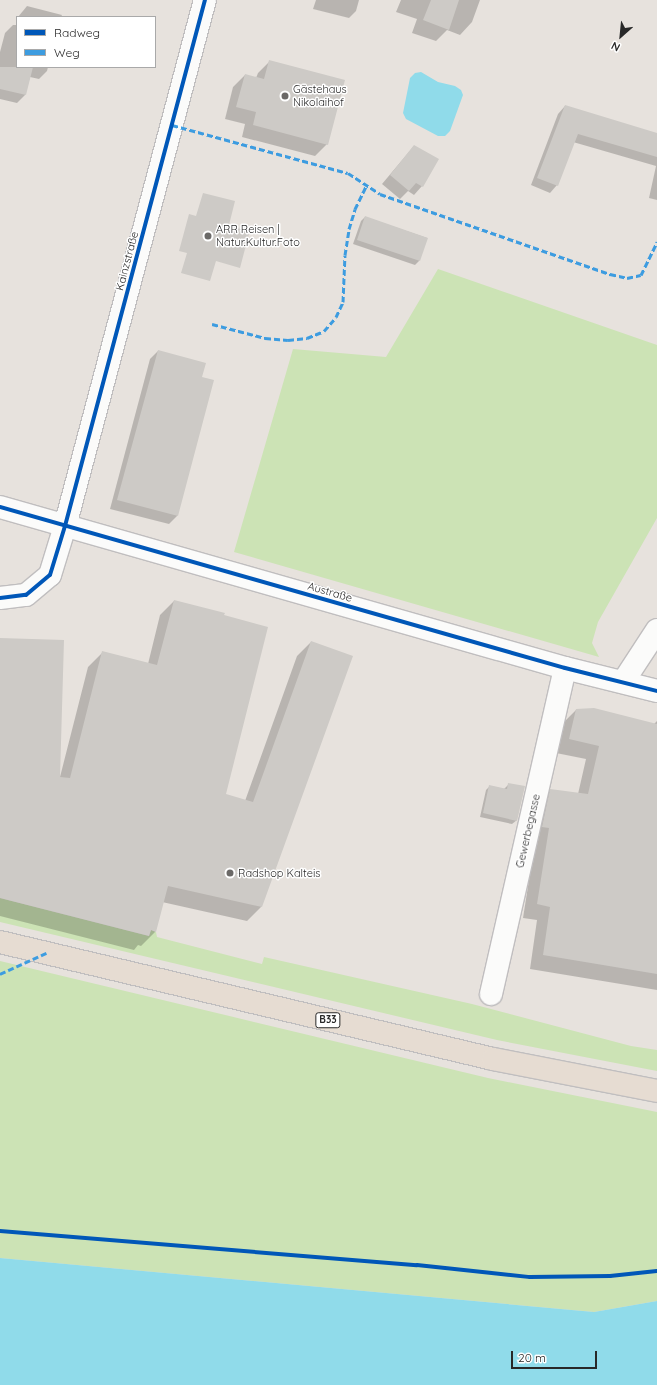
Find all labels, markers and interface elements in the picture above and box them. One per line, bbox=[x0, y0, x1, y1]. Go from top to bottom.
legend bbox=[16, 16, 156, 68]
north arrow bbox=[601, 16, 641, 56]
text: Radweg bbox=[54, 25, 100, 40]
text: N bbox=[609, 39, 622, 55]
text: Weg bbox=[54, 45, 80, 60]
place label: Gästehaus Nikolaihof bbox=[293, 83, 347, 109]
marker: Gästehaus Nikolaihof bbox=[280, 91, 290, 101]
place label: ARR Reisen | Natur.Kultur.Foto bbox=[216, 223, 300, 249]
street label: Kainzstraße bbox=[113, 230, 141, 292]
marker: ARR Reisen | Natur.Kultur.Foto bbox=[203, 231, 213, 241]
street label: Austraße bbox=[306, 579, 354, 605]
street label: Gewerbegasse bbox=[513, 793, 543, 869]
place label: Radshop Kalteis bbox=[238, 866, 320, 880]
marker: Radshop Kalteis bbox=[225, 868, 235, 878]
road number: B33 bbox=[315, 1012, 341, 1028]
scale bar bbox=[513, 1343, 599, 1369]
text: 20 m bbox=[518, 1350, 546, 1365]

